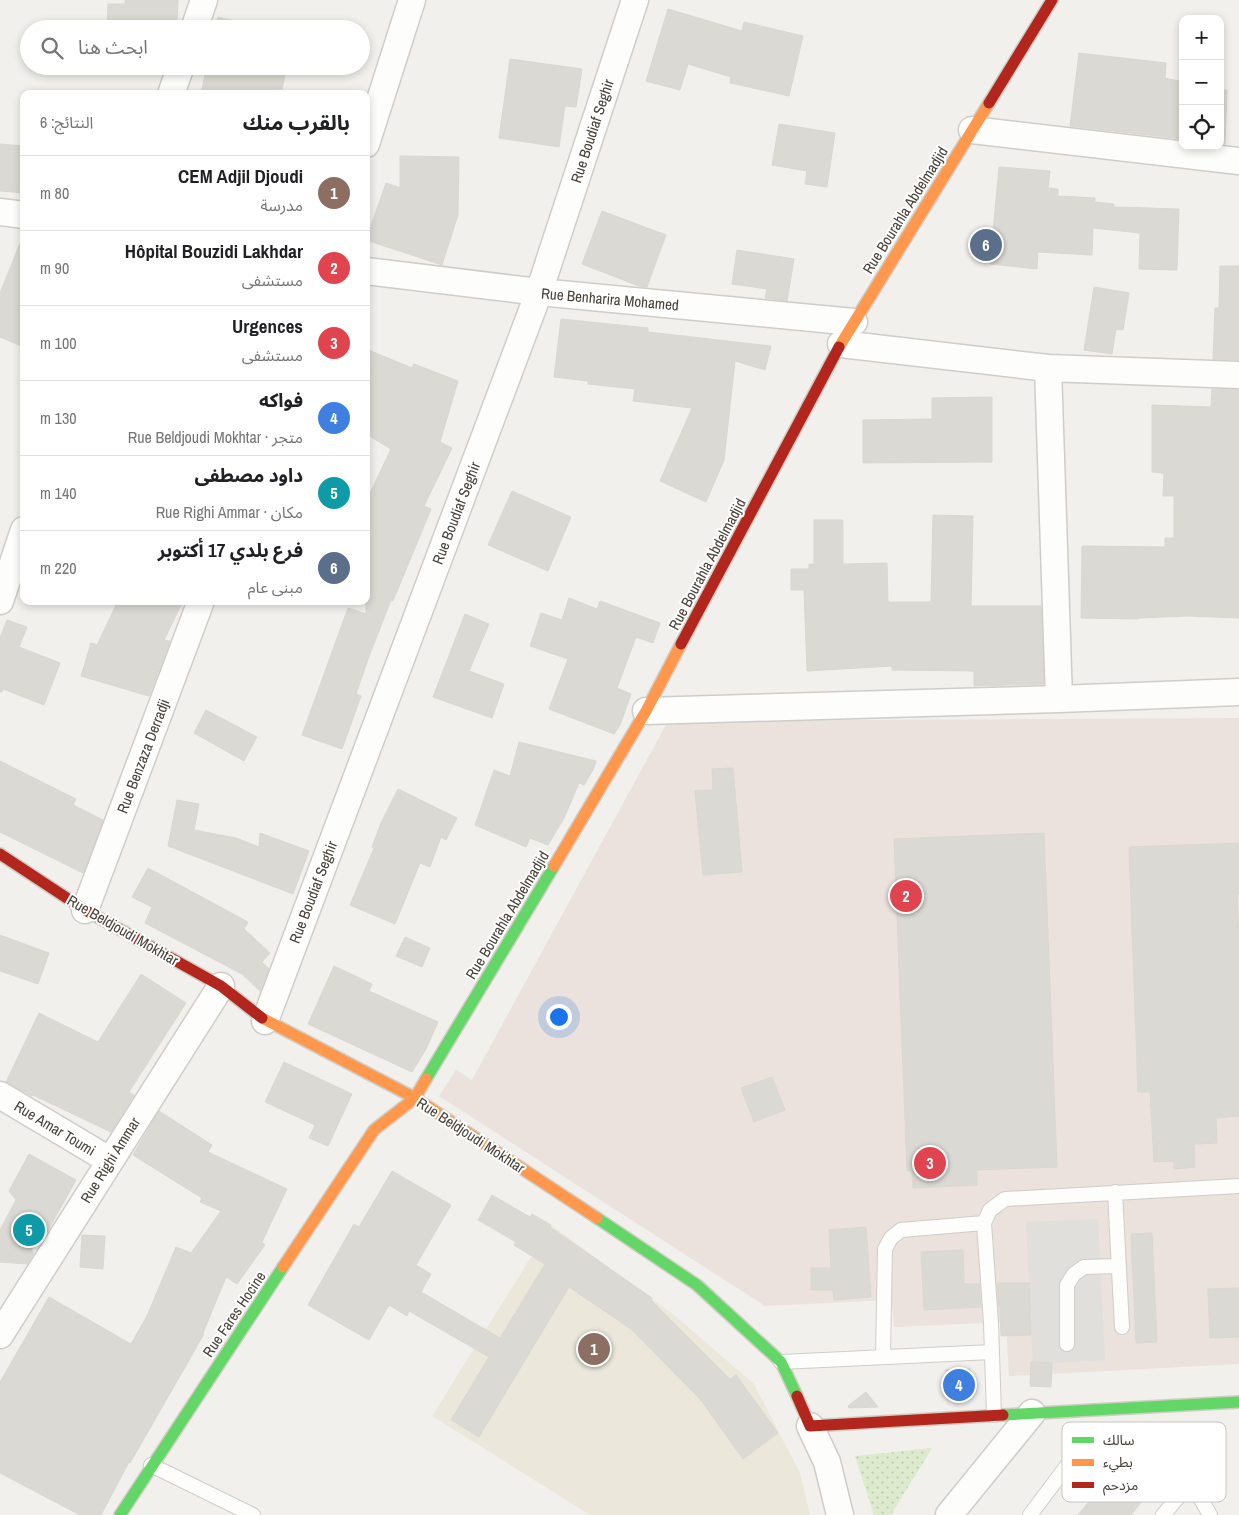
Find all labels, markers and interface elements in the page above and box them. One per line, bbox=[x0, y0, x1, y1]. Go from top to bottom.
map controls bbox=[1179, 15, 1224, 150]
button: + bbox=[1179, 15, 1224, 60]
search box bbox=[20, 20, 370, 75]
icon: search bbox=[38, 34, 66, 62]
text: ابحث هنا bbox=[78, 34, 148, 60]
button: − bbox=[1179, 60, 1224, 105]
street label: Rue Boudiaf Seghir bbox=[565, 76, 619, 186]
button: locate bbox=[1179, 105, 1224, 150]
text: بالقرب منك bbox=[243, 108, 350, 137]
text: النتائج: 6 bbox=[40, 111, 93, 133]
street label: Rue Bourahla Abdelmadjid bbox=[857, 142, 953, 278]
text: CEM Adjil Djoudi bbox=[178, 163, 303, 189]
text: 80 m bbox=[40, 182, 69, 204]
text: 1 bbox=[330, 182, 338, 204]
text: مدرسة bbox=[260, 194, 303, 216]
pin: 6 bbox=[970, 226, 1002, 264]
text: Hôpital Bouzidi Lakhdar bbox=[125, 238, 303, 264]
text: 90 m bbox=[40, 257, 69, 279]
text: 2 bbox=[330, 257, 338, 279]
text: مستشفى bbox=[242, 269, 303, 291]
street label: Rue Benharira Mohamed bbox=[540, 283, 680, 315]
text: Urgences bbox=[232, 313, 303, 339]
text: 100 m bbox=[40, 332, 76, 354]
text: 3 bbox=[330, 332, 338, 354]
text: مستشفى bbox=[242, 344, 303, 366]
text: فواكه bbox=[259, 387, 303, 413]
text: 130 m bbox=[40, 407, 76, 429]
text: 4 bbox=[330, 407, 338, 429]
text: متجر · Rue Beldjoudi Mokhtar bbox=[128, 426, 303, 448]
street label: Rue Boudiaf Seghir bbox=[427, 459, 485, 567]
text: داود مصطفى bbox=[195, 462, 303, 488]
text: 140 m bbox=[40, 482, 76, 504]
text: 5 bbox=[330, 482, 338, 504]
street label: Rue Bourahla Abdelmadjid bbox=[663, 494, 751, 634]
text: مكان · Rue Righi Ammar bbox=[156, 501, 303, 523]
text: فرع بلدي 17 أكتوبر bbox=[158, 537, 303, 563]
text: 220 m bbox=[40, 557, 76, 579]
text: 6 bbox=[330, 557, 338, 579]
text: مبنى عام bbox=[248, 576, 303, 598]
street label: Rue Benzaza Derradji bbox=[112, 696, 174, 816]
street label: Rue Boudiaf Seghir bbox=[284, 838, 342, 946]
street label: Rue Bourahla Abdelmadjid bbox=[460, 847, 554, 983]
pin: 2 bbox=[890, 877, 922, 915]
street label: Rue Beldjoudi Mokhtar bbox=[64, 890, 182, 970]
your location bbox=[546, 1004, 572, 1030]
street label: Rue Beldjoudi Mokhtar bbox=[413, 1092, 529, 1178]
street label: Rue Amar Toumi bbox=[10, 1095, 100, 1161]
street label: Rue Righi Ammar bbox=[75, 1113, 145, 1207]
pin: 3 bbox=[914, 1144, 946, 1182]
pin: 5 bbox=[13, 1211, 45, 1249]
street label: Rue Fares Hocine bbox=[198, 1267, 271, 1361]
pin: 1 bbox=[578, 1330, 610, 1368]
pin: 4 bbox=[943, 1366, 975, 1404]
legend bbox=[1062, 1422, 1226, 1502]
text: سالك bbox=[1103, 1431, 1135, 1449]
text: بطيء bbox=[1103, 1453, 1133, 1473]
text: مزدحم bbox=[1103, 1476, 1138, 1496]

